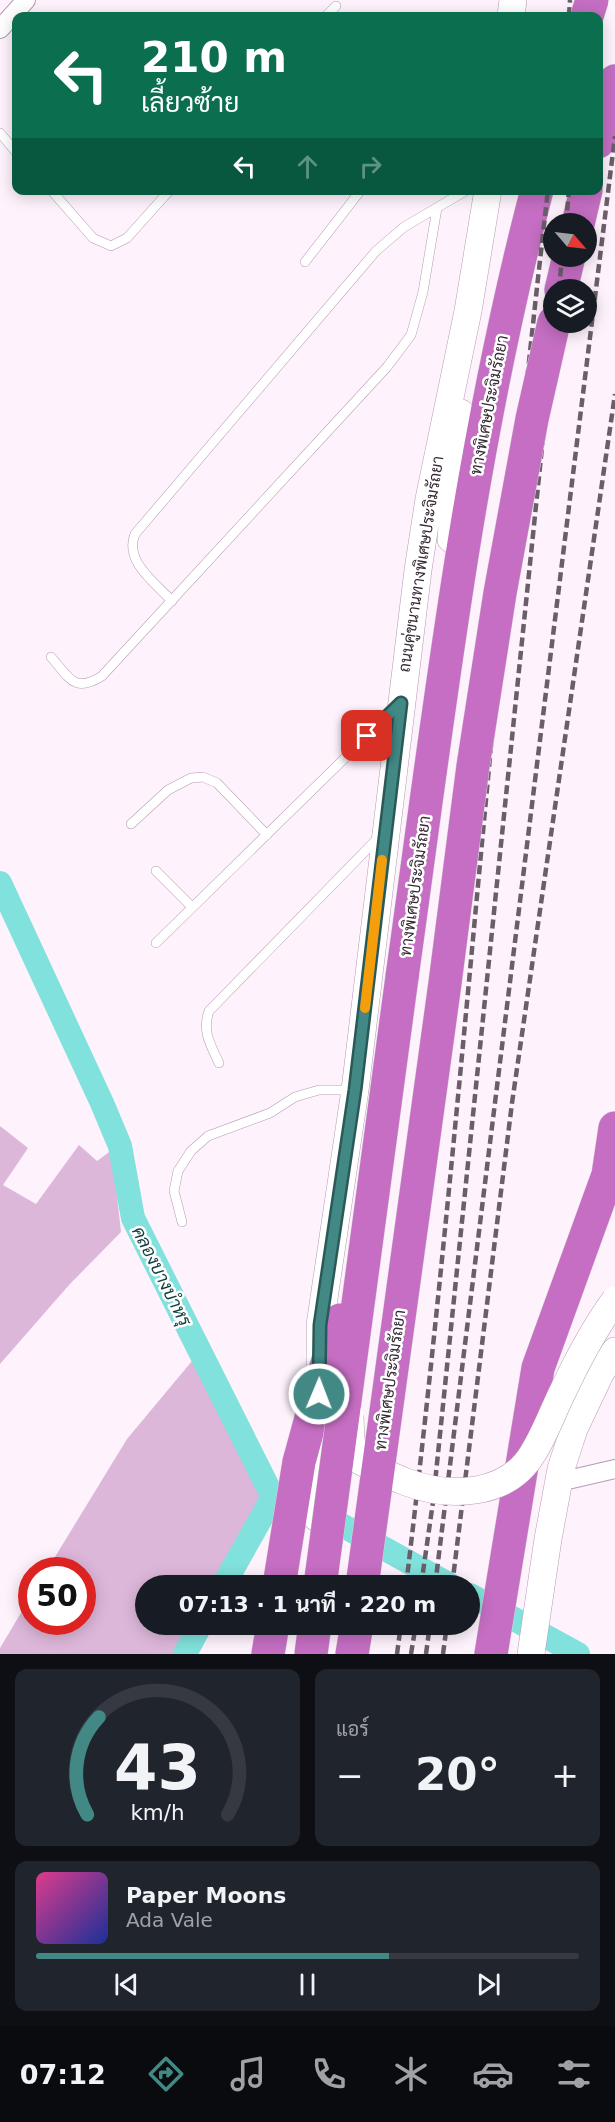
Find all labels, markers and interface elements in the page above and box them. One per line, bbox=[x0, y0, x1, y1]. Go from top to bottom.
text: 210 m bbox=[141, 33, 287, 82]
icon: left bbox=[42, 36, 120, 114]
text: เลี้ยวซ้าย bbox=[141, 87, 239, 118]
icon: left bbox=[228, 150, 261, 183]
icon: ahead bbox=[291, 150, 324, 183]
icon: right bbox=[354, 150, 387, 183]
north arrow bbox=[543, 213, 597, 267]
map controls bbox=[543, 213, 597, 333]
button: layers bbox=[543, 279, 597, 333]
street label: ทางพิเศษประจิมรัถยา bbox=[465, 333, 512, 476]
street label: ถนนคู่ขนานทางพิเศษประจิมรัถยา bbox=[394, 454, 449, 674]
pin bbox=[341, 710, 392, 761]
icon: arrive bbox=[350, 719, 383, 752]
street label: ทางพิเศษประจิมรัถยา bbox=[395, 814, 434, 958]
water label: คลองบางบำหรุ bbox=[126, 1223, 197, 1331]
street label: ทางพิเศษประจิมรัถยา bbox=[370, 1308, 409, 1452]
position arrow bbox=[287, 1362, 351, 1426]
speed limit sign: 50 bbox=[18, 1557, 96, 1635]
text: 07:13 · 1 นาที · 220 m bbox=[179, 1592, 436, 1617]
text: แอร์ bbox=[336, 1717, 369, 1741]
text: 43 bbox=[114, 1731, 201, 1804]
text: 20° bbox=[415, 1748, 500, 1801]
text: − bbox=[336, 1756, 364, 1795]
text: + bbox=[551, 1756, 579, 1795]
text: km/h bbox=[130, 1800, 185, 1825]
text: Paper Moons bbox=[126, 1883, 286, 1908]
text: Ada Vale bbox=[126, 1908, 213, 1932]
icon: previous bbox=[110, 1968, 143, 2001]
icon: pause bbox=[291, 1968, 324, 2001]
icon: next bbox=[472, 1968, 505, 2001]
icon: directions bbox=[145, 2053, 187, 2095]
icon: music bbox=[227, 2053, 269, 2095]
icon: phone bbox=[308, 2053, 350, 2095]
icon: climate bbox=[390, 2053, 432, 2095]
icon: car bbox=[472, 2053, 514, 2095]
icon: filters bbox=[553, 2053, 595, 2095]
text: 07:12 bbox=[20, 2059, 106, 2090]

